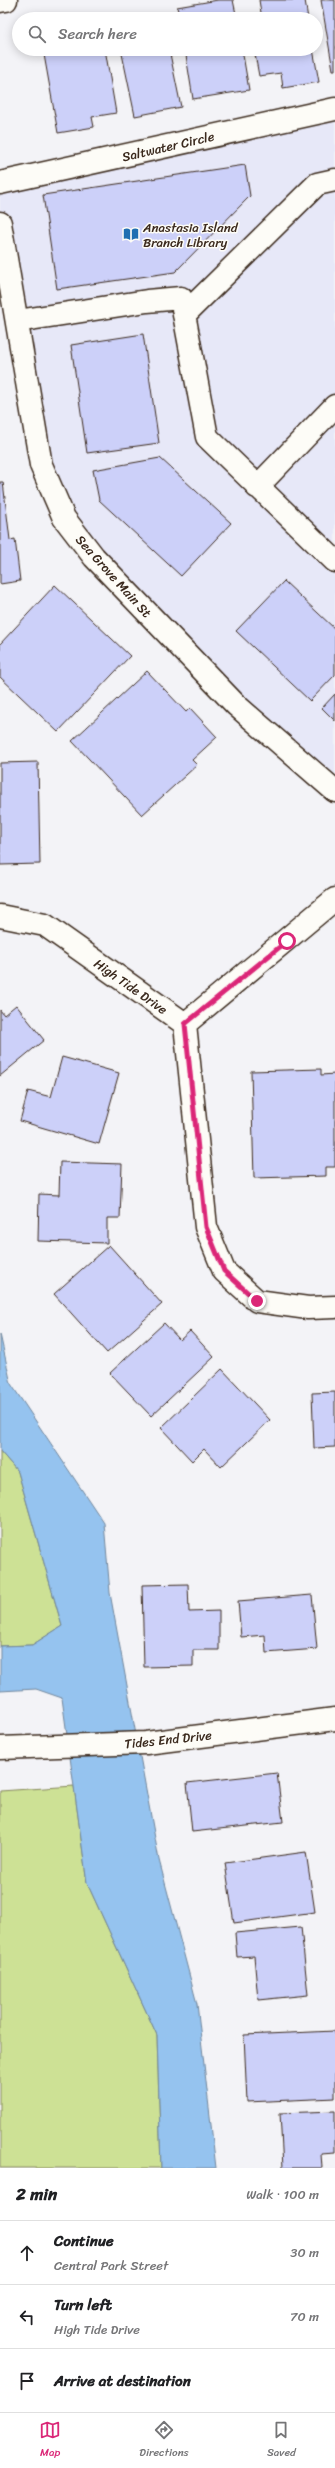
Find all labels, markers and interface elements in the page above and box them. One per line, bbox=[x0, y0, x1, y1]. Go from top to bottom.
search box bbox=[12, 12, 323, 56]
text: Search here bbox=[58, 21, 137, 47]
icon: search bbox=[26, 23, 48, 45]
street label: Saltwater Circle bbox=[120, 125, 217, 168]
place label: Anastasia Island Branch Library bbox=[142, 216, 239, 254]
library icon: Anastasia Island Branch Library bbox=[122, 225, 140, 243]
street label: Sea Grove Main St bbox=[70, 529, 158, 624]
route start bbox=[278, 932, 296, 950]
street label: High Tide Drive bbox=[89, 952, 173, 1021]
route end bbox=[248, 1292, 266, 1310]
street label: Tides End Drive bbox=[123, 1723, 213, 1756]
text: 2 min bbox=[16, 2179, 57, 2209]
text: Walk · 100 m bbox=[246, 2183, 319, 2206]
text: Continue bbox=[54, 2228, 114, 2254]
text: 30 m bbox=[290, 2241, 319, 2264]
icon: ahead bbox=[16, 2242, 38, 2264]
text: Central Park Street bbox=[54, 2254, 168, 2277]
text: Turn left bbox=[54, 2292, 112, 2318]
text: 70 m bbox=[290, 2305, 319, 2328]
icon: left bbox=[16, 2306, 38, 2328]
text: High Tide Drive bbox=[54, 2318, 140, 2341]
text: Arrive at destination bbox=[54, 2368, 191, 2394]
icon: arrive bbox=[16, 2370, 38, 2392]
tab: Map bbox=[39, 2419, 61, 2462]
tab: Directions bbox=[139, 2419, 189, 2462]
tab: Saved bbox=[267, 2419, 296, 2462]

